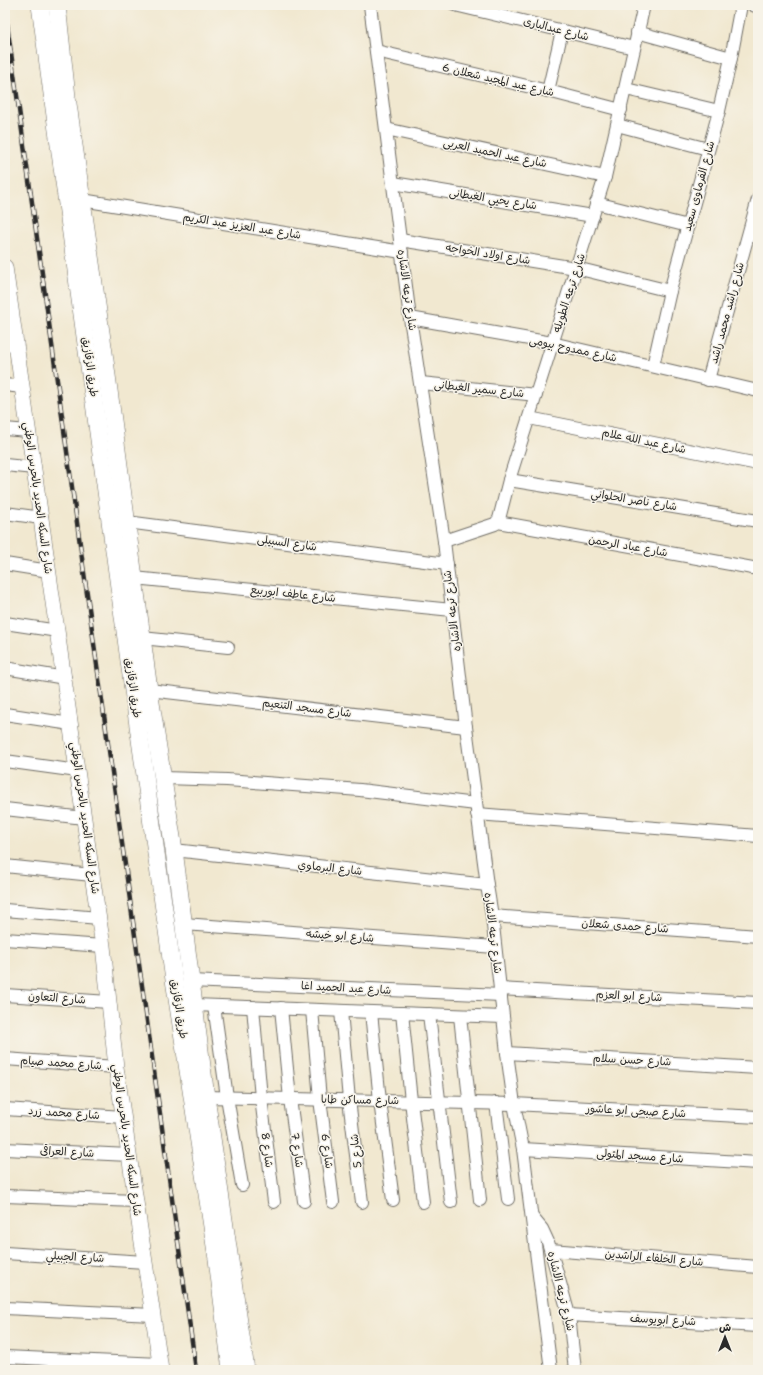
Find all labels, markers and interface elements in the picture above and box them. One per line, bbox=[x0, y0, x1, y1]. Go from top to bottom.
street label: شارع عبدالبارى bbox=[521, 14, 590, 45]
street label: شارع عبد المجيد شعلان 6 bbox=[440, 60, 555, 101]
street label: شارع عبد الحميد العربى bbox=[442, 135, 548, 172]
street label: شارع الفرماوى سعيد bbox=[680, 139, 719, 233]
street label: شارع يحيي الغيطانى bbox=[448, 185, 538, 216]
street label: شارع عبد العزيز عبد الكريم bbox=[182, 209, 302, 244]
street label: شارع اولاد الخواجه bbox=[445, 240, 531, 269]
street label: شارع ترعه الاشاره bbox=[393, 249, 420, 332]
street label: شارع ترعه الطويله bbox=[549, 251, 590, 335]
street label: شارع راشد محمد راشد bbox=[706, 261, 749, 366]
street label: شارع ممدوح بيومى bbox=[528, 332, 618, 367]
street label: طريق الزقازيق bbox=[78, 336, 102, 398]
street label: شارع سمير الغيطانى bbox=[433, 377, 525, 402]
street label: شارع السكه الحديد بالحرس الوطني bbox=[17, 421, 56, 575]
street label: شارع عبد الله علام bbox=[600, 425, 687, 458]
street label: شارع ناصر الحلواني bbox=[589, 486, 678, 517]
street label: شارع السبيلى bbox=[256, 531, 318, 556]
street label: شارع عباد الرحمن bbox=[587, 532, 669, 561]
street label: شارع ترعه الاشاره bbox=[440, 569, 465, 652]
street label: شارع عاطف ابوربيع bbox=[249, 582, 336, 607]
street label: طريق الزقازيق bbox=[121, 657, 145, 719]
street label: شارع مسجد التنعيم bbox=[261, 695, 352, 722]
street label: شارع السكه الحديد بالحرس الوطني bbox=[64, 741, 103, 895]
street label: شارع البرماوي bbox=[297, 857, 363, 880]
street label: شارع ترعه الاشاره bbox=[480, 892, 505, 975]
street label: شارع حمدى شعلان bbox=[581, 915, 669, 938]
street label: شارع ابو خيشه bbox=[306, 926, 374, 947]
street label: طريق الزقازيق bbox=[167, 978, 191, 1040]
street label: شارع عبد الحميد اغا bbox=[300, 978, 391, 999]
street label: شارع ابو العزم bbox=[595, 987, 663, 1006]
street label: شارع التعاون bbox=[28, 989, 86, 1008]
street label: شارع حسن سلام bbox=[592, 1050, 672, 1071]
street label: شارع محمد صيام bbox=[20, 1053, 102, 1074]
street label: شارع السكه الحديد بالحرس الوطني bbox=[106, 1063, 145, 1217]
street label: شارع مساكن طابا bbox=[321, 1092, 399, 1109]
street label: شارع صبحى ابو عاشور bbox=[585, 1101, 686, 1122]
street label: شارع محمد زرد bbox=[28, 1103, 100, 1124]
street label: شارع 7 bbox=[286, 1131, 307, 1169]
street label: شارع 8 bbox=[256, 1132, 277, 1169]
street label: شارع 6 bbox=[316, 1133, 337, 1170]
street label: شارع 5 bbox=[346, 1133, 367, 1169]
street label: شارع العراقى bbox=[39, 1143, 95, 1162]
street label: شارع مسجد المتولى bbox=[596, 1145, 684, 1168]
street label: شارع الخلفاء الراشدين bbox=[604, 1246, 704, 1271]
street label: شارع الجبيلي bbox=[45, 1248, 104, 1269]
street label: شارع ترعه الاشاره bbox=[543, 1250, 578, 1333]
street label: شارع ابويوسف bbox=[630, 1311, 696, 1330]
north arrow bbox=[705, 1317, 745, 1357]
text: ش bbox=[719, 1320, 731, 1335]

